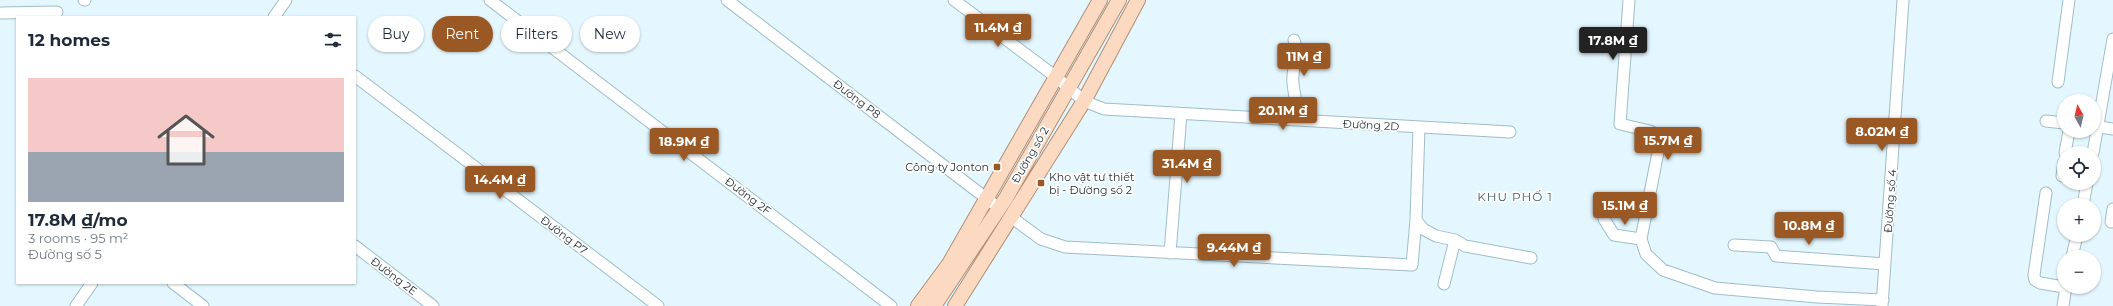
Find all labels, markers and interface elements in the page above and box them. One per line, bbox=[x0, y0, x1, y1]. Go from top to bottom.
pin: 11.4M ₫ bbox=[961, 14, 1035, 48]
chip: Buy bbox=[368, 16, 424, 52]
chip: Rent bbox=[432, 16, 493, 52]
chip: Filters bbox=[501, 16, 572, 52]
chip: New bbox=[580, 16, 640, 52]
text: 11.4M ₫ bbox=[974, 19, 1022, 35]
pin: 17.8M ₫ bbox=[1576, 27, 1650, 61]
icon: filters bbox=[322, 29, 344, 51]
text: 12 homes bbox=[28, 30, 110, 50]
text: 17.8M ₫ bbox=[1588, 32, 1638, 48]
pin: 11M ₫ bbox=[1276, 43, 1332, 77]
text: 11M ₫ bbox=[1286, 48, 1322, 64]
street label: Đường P8 bbox=[830, 77, 884, 121]
north arrow bbox=[2057, 94, 2101, 138]
map controls bbox=[2057, 94, 2101, 294]
pin: 20.1M ₫ bbox=[1246, 97, 1320, 131]
text: 20.1M ₫ bbox=[1258, 102, 1308, 118]
icon: home bbox=[150, 104, 222, 176]
street label: Đường 2D bbox=[1342, 117, 1400, 133]
pin: 8.02M ₫ bbox=[1845, 118, 1919, 152]
text: 8.02M ₫ bbox=[1855, 123, 1909, 139]
street label: Đường số 2 bbox=[1008, 124, 1052, 186]
pin: 15.7M ₫ bbox=[1631, 127, 1705, 161]
pin: 18.9M ₫ bbox=[647, 128, 721, 162]
text: 15.7M ₫ bbox=[1643, 132, 1693, 148]
text: 18.9M ₫ bbox=[659, 133, 709, 149]
button: locate bbox=[2057, 146, 2101, 190]
pin: 31.4M ₫ bbox=[1150, 150, 1224, 184]
text: 31.4M ₫ bbox=[1162, 155, 1212, 171]
place label: Công ty Jonton bbox=[905, 160, 989, 174]
marker: Công ty Jonton bbox=[992, 162, 1002, 172]
pin: 14.4M ₫ bbox=[463, 166, 537, 200]
street label: Đường số 4 bbox=[1881, 168, 1899, 233]
place label: Kho vật tư thiết bị - Đường số 2 bbox=[1049, 170, 1135, 197]
text: 14.4M ₫ bbox=[474, 171, 526, 187]
street label: Đường 2F bbox=[722, 174, 774, 218]
marker: Kho vật tư thiết bị - Đường số 2 bbox=[1036, 178, 1046, 188]
district label: KHU PHỐ 1 bbox=[1477, 189, 1553, 204]
pin: 15.1M ₫ bbox=[1588, 192, 1662, 226]
text: 15.1M ₫ bbox=[1602, 197, 1648, 213]
button: + bbox=[2057, 198, 2101, 242]
text: 17.8M ₫/mo bbox=[28, 210, 128, 230]
pin: 10.8M ₫ bbox=[1772, 212, 1846, 246]
street label: Đường P7 bbox=[538, 213, 590, 257]
text: 10.8M ₫ bbox=[1784, 217, 1834, 233]
text: 3 rooms · 95 m² bbox=[28, 230, 128, 246]
pin: 9.44M ₫ bbox=[1197, 234, 1271, 268]
text: 9.44M ₫ bbox=[1207, 239, 1261, 255]
text: Đường số 5 bbox=[28, 246, 102, 262]
button: − bbox=[2057, 250, 2101, 294]
street label: Đường 2E bbox=[368, 254, 420, 298]

